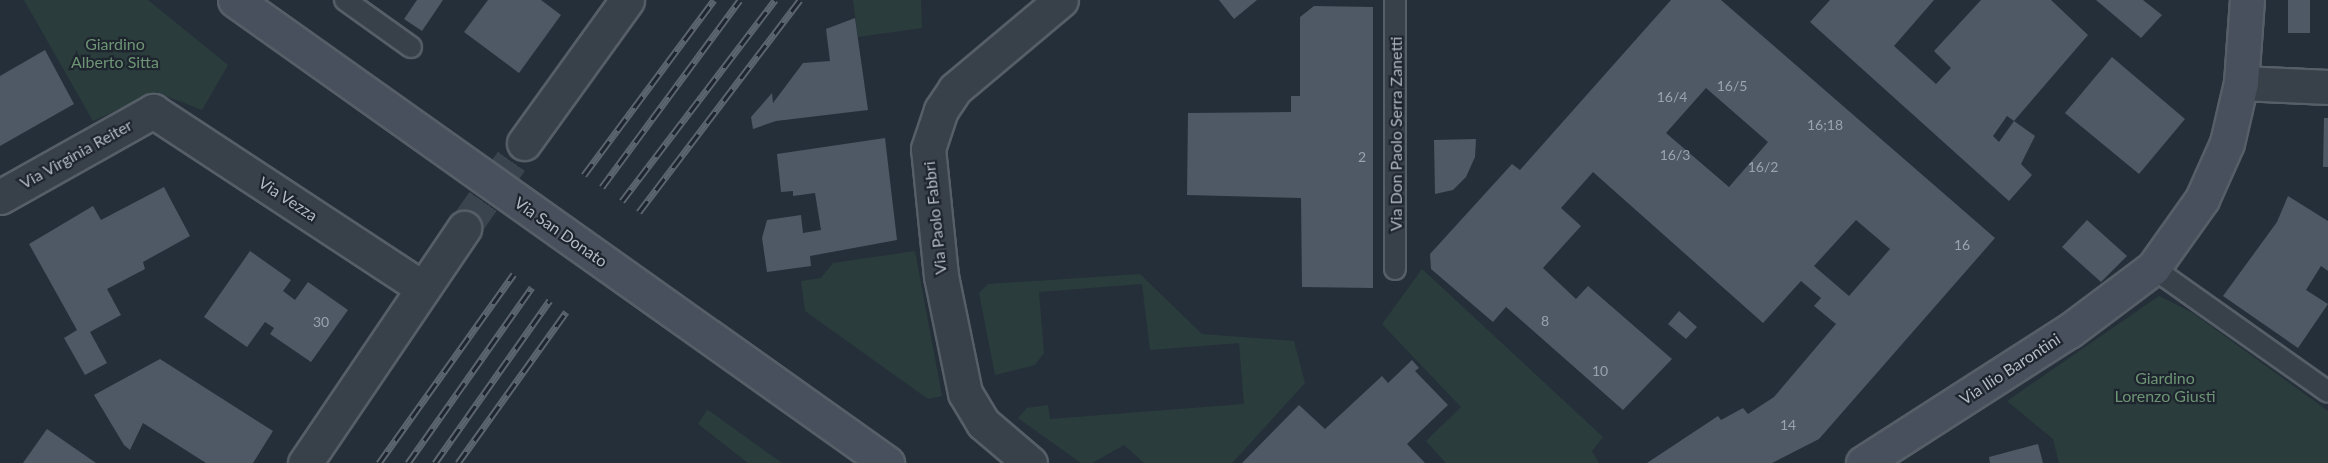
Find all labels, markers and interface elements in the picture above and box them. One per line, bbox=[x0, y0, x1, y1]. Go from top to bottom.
park label: Giardino Alberto Sitta bbox=[71, 34, 159, 72]
street label: Via Don Paolo Serra Zanetti bbox=[1386, 37, 1406, 231]
house number: 16/5 bbox=[1717, 78, 1747, 94]
house number: 16/4 bbox=[1657, 89, 1687, 105]
street label: Via Virginia Reiter bbox=[16, 115, 136, 193]
house number: 16;18 bbox=[1807, 117, 1843, 133]
house number: 16/3 bbox=[1660, 147, 1690, 163]
house number: 2 bbox=[1358, 149, 1366, 165]
house number: 16/2 bbox=[1748, 159, 1778, 175]
street label: Via Paolo Fabbri bbox=[920, 161, 950, 275]
street label: Via Vezza bbox=[255, 173, 321, 225]
street label: Via San Donato bbox=[511, 193, 611, 271]
house number: 16 bbox=[1954, 237, 1970, 253]
house number: 8 bbox=[1541, 313, 1549, 329]
house number: 30 bbox=[313, 314, 329, 330]
street label: Via Ilio Barontini bbox=[1956, 329, 2064, 409]
house number: 10 bbox=[1592, 363, 1608, 379]
park label: Giardino Lorenzo Giusti bbox=[2115, 368, 2215, 406]
house number: 14 bbox=[1780, 417, 1796, 433]

